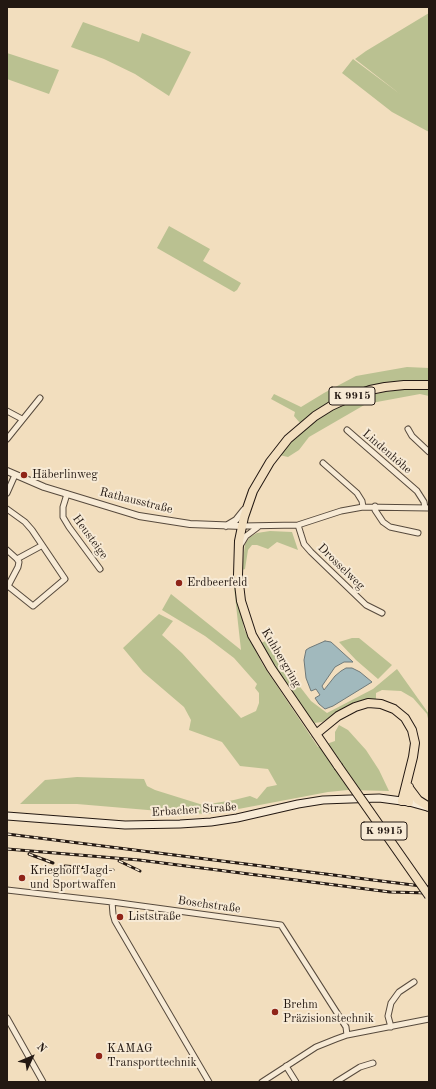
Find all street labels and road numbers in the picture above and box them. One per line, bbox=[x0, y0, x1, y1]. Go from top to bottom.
road number: K 9915 bbox=[329, 387, 375, 405]
street label: Lindenhöhe bbox=[359, 427, 415, 477]
street label: Rathausstraße bbox=[98, 485, 174, 517]
street label: Heusteige bbox=[69, 512, 111, 562]
street label: Drosselweg bbox=[314, 541, 368, 593]
street label: Kuhbergring bbox=[258, 626, 304, 690]
street label: Erbacher Straße bbox=[151, 800, 237, 820]
road number: K 9915 bbox=[361, 822, 407, 840]
street label: Boschstraße bbox=[177, 893, 241, 917]

